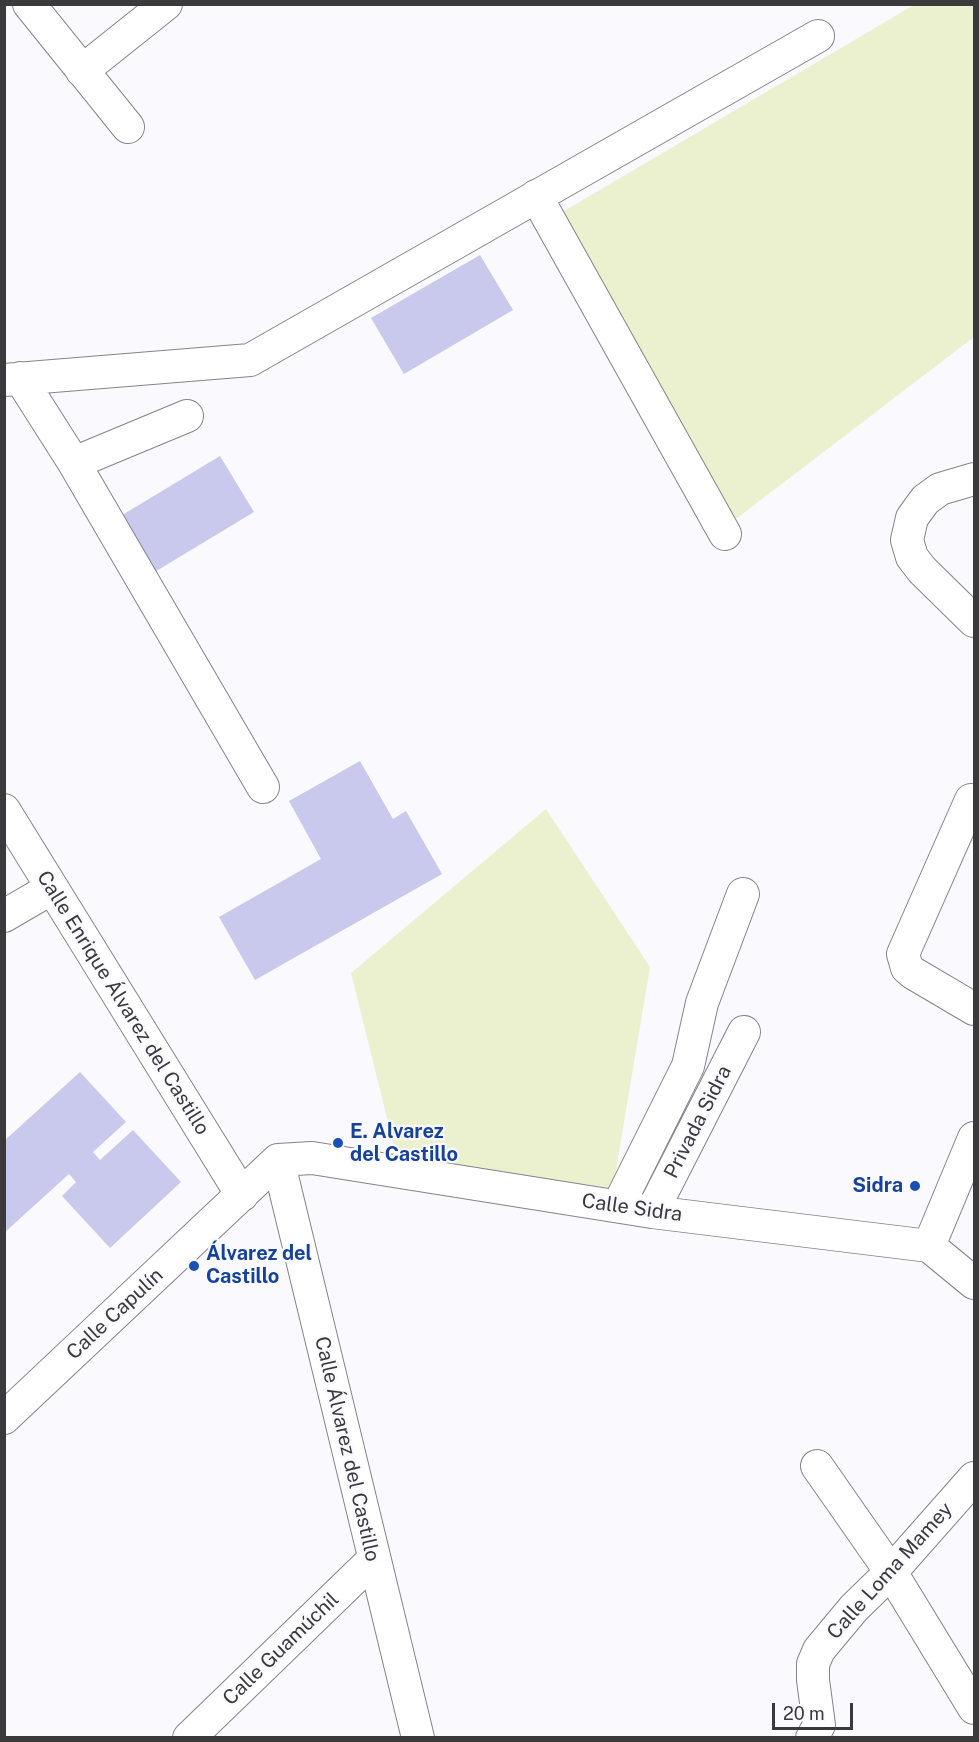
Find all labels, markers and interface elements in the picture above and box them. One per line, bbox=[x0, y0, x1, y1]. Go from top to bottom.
street label: Calle Enrique Álvarez del Castillo bbox=[32, 867, 214, 1139]
street label: Privada Sidra bbox=[659, 1062, 737, 1182]
place label: E. Alvarez del Castillo bbox=[350, 1120, 458, 1167]
marker: E. Alvarez del Castillo bbox=[331, 1136, 345, 1150]
place label: Sidra bbox=[852, 1174, 903, 1198]
marker: Sidra bbox=[908, 1179, 922, 1193]
street label: Calle Sidra bbox=[580, 1189, 684, 1227]
place label: Álvarez del Castillo bbox=[206, 1242, 312, 1289]
marker: Álvarez del Castillo bbox=[187, 1259, 201, 1273]
street label: Calle Capulín bbox=[62, 1263, 168, 1365]
street label: Calle Álvarez del Castillo bbox=[309, 1334, 385, 1564]
street label: Calle Loma Mamey bbox=[822, 1498, 958, 1644]
street label: Calle Guamúchil bbox=[218, 1588, 344, 1710]
scale bar bbox=[775, 1691, 856, 1729]
text: 20 m bbox=[783, 1703, 825, 1724]

